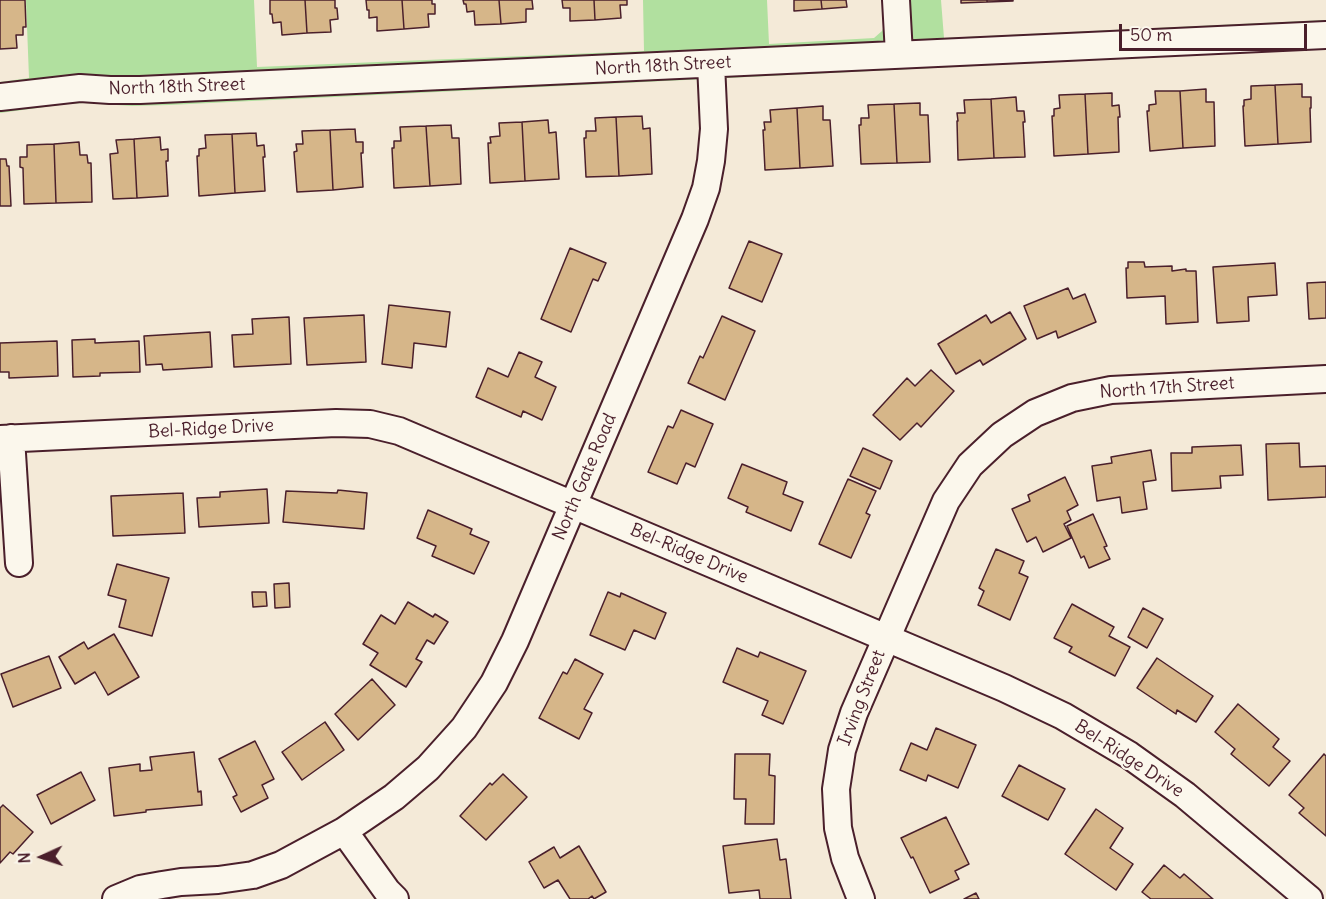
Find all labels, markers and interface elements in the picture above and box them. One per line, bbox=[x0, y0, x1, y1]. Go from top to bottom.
scale bar bbox=[1122, 12, 1310, 50]
text: 50 m bbox=[1130, 23, 1172, 46]
street label: North 18th Street bbox=[594, 52, 732, 80]
street label: North 18th Street bbox=[108, 74, 246, 100]
street label: North 17th Street bbox=[1099, 373, 1235, 403]
street label: North Gate Road bbox=[549, 410, 621, 544]
street label: Bel-Ridge Drive bbox=[148, 415, 274, 443]
street label: Bel-Ridge Drive bbox=[627, 519, 751, 589]
street label: Irving Street bbox=[834, 647, 890, 749]
street label: Bel-Ridge Drive bbox=[1070, 716, 1188, 802]
north arrow bbox=[12, 827, 72, 887]
text: N bbox=[14, 852, 34, 864]

